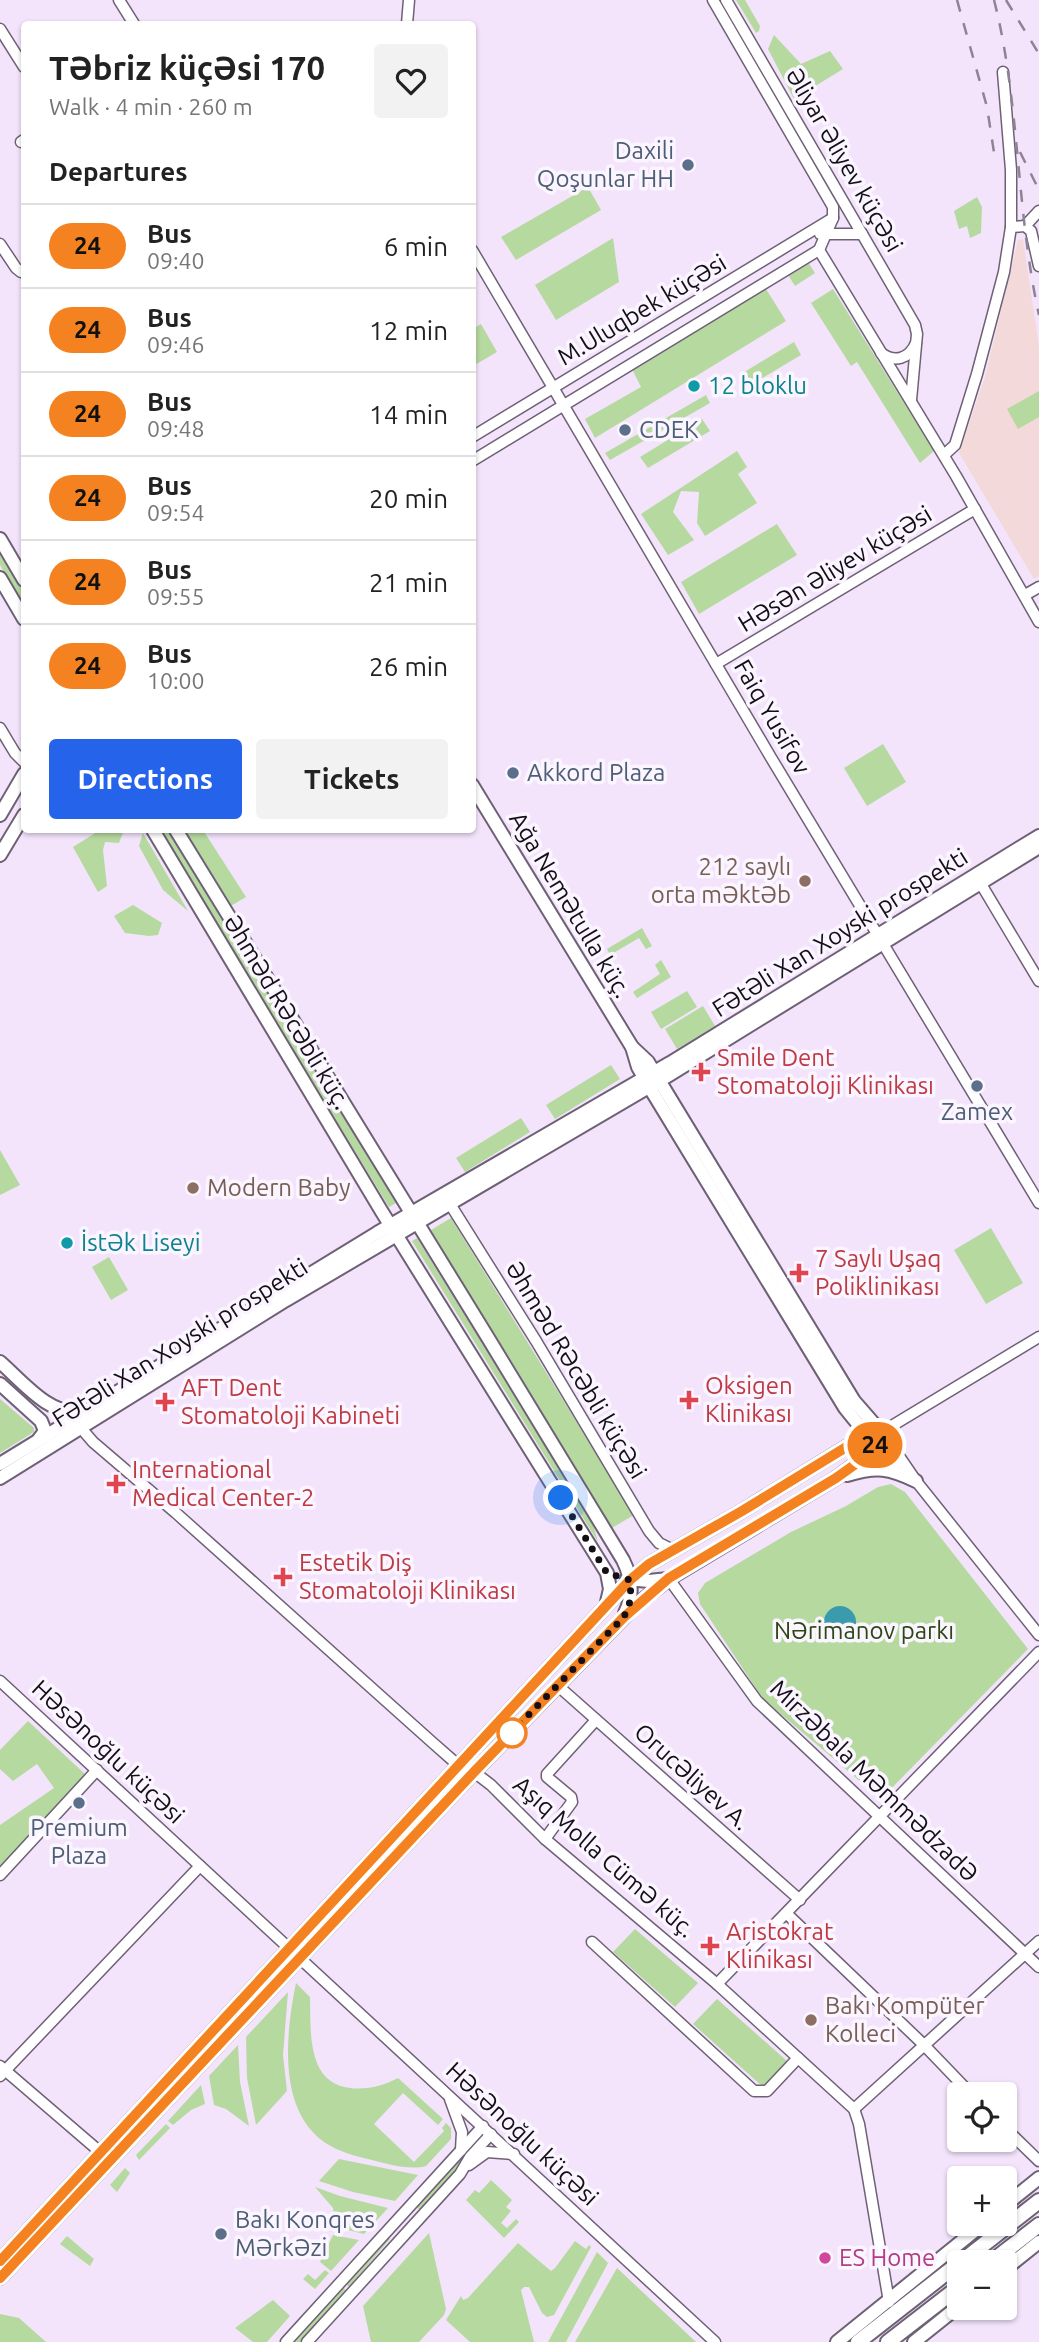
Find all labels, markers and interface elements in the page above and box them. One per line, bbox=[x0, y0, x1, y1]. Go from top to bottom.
button: heart bbox=[374, 44, 448, 118]
text: Təbriz küçəsi 170 bbox=[49, 49, 325, 86]
street label: Əliyar Əliyev küçəsi bbox=[781, 63, 908, 257]
text: Walk · 4 min · 260 m bbox=[49, 94, 253, 119]
place label: Daxili Qoşunlar HH bbox=[537, 137, 674, 192]
text: Departures bbox=[49, 157, 187, 186]
marker: Daxili Qoşunlar HH bbox=[680, 157, 696, 173]
text: Bus bbox=[147, 219, 192, 248]
text: 24 bbox=[74, 232, 101, 259]
text: 6 min bbox=[384, 232, 448, 261]
text: 09:40 bbox=[147, 248, 205, 273]
street label: M.Uluqbek küçəsi bbox=[553, 249, 731, 371]
text: Bus bbox=[147, 303, 192, 332]
text: 24 bbox=[74, 316, 101, 343]
text: 12 min bbox=[369, 316, 448, 345]
text: 09:46 bbox=[147, 332, 205, 357]
place label: 12 bloklu bbox=[708, 372, 807, 399]
marker: 12 bloklu bbox=[686, 378, 702, 394]
text: Bus bbox=[147, 387, 192, 416]
text: 24 bbox=[74, 400, 101, 427]
text: 14 min bbox=[369, 400, 448, 429]
text: 09:48 bbox=[147, 416, 205, 441]
place label: CDEK bbox=[639, 416, 699, 443]
marker: CDEK bbox=[617, 422, 633, 438]
text: Bus bbox=[147, 471, 192, 500]
text: 24 bbox=[74, 484, 101, 511]
text: 20 min bbox=[369, 484, 448, 513]
text: 09:54 bbox=[147, 500, 205, 525]
street label: Həsən Əliyev küçəsi bbox=[733, 500, 936, 637]
text: Bus bbox=[147, 555, 192, 584]
text: 24 bbox=[74, 568, 101, 595]
text: 21 min bbox=[369, 568, 448, 597]
text: 09:55 bbox=[147, 584, 205, 609]
text: Bus bbox=[147, 639, 192, 668]
text: 24 bbox=[74, 652, 101, 679]
text: 26 min bbox=[369, 652, 448, 681]
street label: Faiq Yusifov bbox=[729, 655, 816, 779]
text: 10:00 bbox=[147, 668, 205, 693]
button: Directions bbox=[49, 739, 242, 819]
button: Tickets bbox=[256, 739, 448, 819]
place label: Akkord Plaza bbox=[527, 759, 665, 786]
marker: Akkord Plaza bbox=[505, 765, 521, 781]
street label: Ağa Nemətulla küç. bbox=[504, 807, 637, 1002]
street label: Fətəli Xan Xoyski prospekti bbox=[707, 843, 972, 1022]
place label: 212 saylı orta məktəb bbox=[651, 853, 791, 908]
marker: 212 saylı orta məktəb bbox=[797, 873, 813, 889]
street label: Əhməd Rəcəbli küç. bbox=[219, 910, 356, 1114]
place label: Smile Dent Stomatoloji Klinikası bbox=[717, 1044, 934, 1099]
marker: Smile Dent Stomatoloji Klinikası bbox=[691, 1062, 711, 1082]
marker: Zamex bbox=[969, 1078, 985, 1094]
place label: Zamex bbox=[941, 1098, 1013, 1125]
place label: Modern Baby bbox=[207, 1174, 351, 1201]
marker: Modern Baby bbox=[185, 1180, 201, 1196]
place label: İstək Liseyi bbox=[81, 1229, 200, 1256]
marker: İstək Liseyi bbox=[59, 1235, 75, 1251]
place label: 7 Saylı Uşaq Poliklinikası bbox=[815, 1245, 941, 1300]
street label: Fətəli Xan Xoyski prospekti bbox=[47, 1253, 312, 1432]
street label: Əhməd Rəcəbli küçəsi bbox=[501, 1256, 652, 1483]
marker: 7 Saylı Uşaq Poliklinikası bbox=[789, 1263, 809, 1283]
place label: Oksigen Klinikası bbox=[705, 1372, 793, 1427]
place label: AFT Dent Stomatoloji Kabineti bbox=[181, 1374, 400, 1429]
marker: Oksigen Klinikası bbox=[679, 1390, 699, 1410]
marker: AFT Dent Stomatoloji Kabineti bbox=[155, 1392, 175, 1412]
line badge: 24 bbox=[844, 1422, 906, 1468]
text: 24 bbox=[861, 1431, 889, 1458]
place label: International Medical Center-2 bbox=[132, 1456, 315, 1511]
marker: International Medical Center-2 bbox=[106, 1474, 126, 1494]
your location bbox=[543, 1480, 578, 1515]
place label: Estetik Diş Stomatoloji Klinikası bbox=[299, 1549, 516, 1604]
marker: Estetik Diş Stomatoloji Klinikası bbox=[273, 1567, 293, 1587]
park label: Nərimanov parkı bbox=[774, 1617, 954, 1644]
street label: Həsənoğlu küçəsi bbox=[27, 1674, 190, 1829]
street label: Mirzəbala Məmmədzadə bbox=[765, 1674, 984, 1887]
unlabelled marker bbox=[497, 1718, 527, 1748]
street label: Orucəliyev A. bbox=[629, 1718, 755, 1835]
street label: Aşıq Molla Cümə küç. bbox=[508, 1771, 700, 1943]
marker: Premium Plaza bbox=[71, 1795, 87, 1811]
place label: Premium Plaza bbox=[30, 1814, 128, 1869]
place label: Aristokrat Klinikası bbox=[726, 1918, 834, 1973]
marker: Aristokrat Klinikası bbox=[700, 1936, 720, 1956]
place label: Bakı Kompüter Kolleci bbox=[825, 1992, 985, 2047]
marker: Bakı Kompüter Kolleci bbox=[803, 2012, 819, 2028]
street label: Həsənoğlu küçəsi bbox=[441, 2056, 604, 2211]
map controls bbox=[947, 2082, 1017, 2320]
button: locate bbox=[947, 2082, 1017, 2152]
button: + bbox=[947, 2166, 1017, 2236]
place label: Bakı Konqres Mərkəzi bbox=[235, 2206, 375, 2261]
marker: Bakı Konqres Mərkəzi bbox=[213, 2226, 229, 2242]
place label: ES Home bbox=[839, 2244, 935, 2271]
marker: ES Home bbox=[817, 2250, 833, 2266]
button: − bbox=[947, 2250, 1017, 2320]

